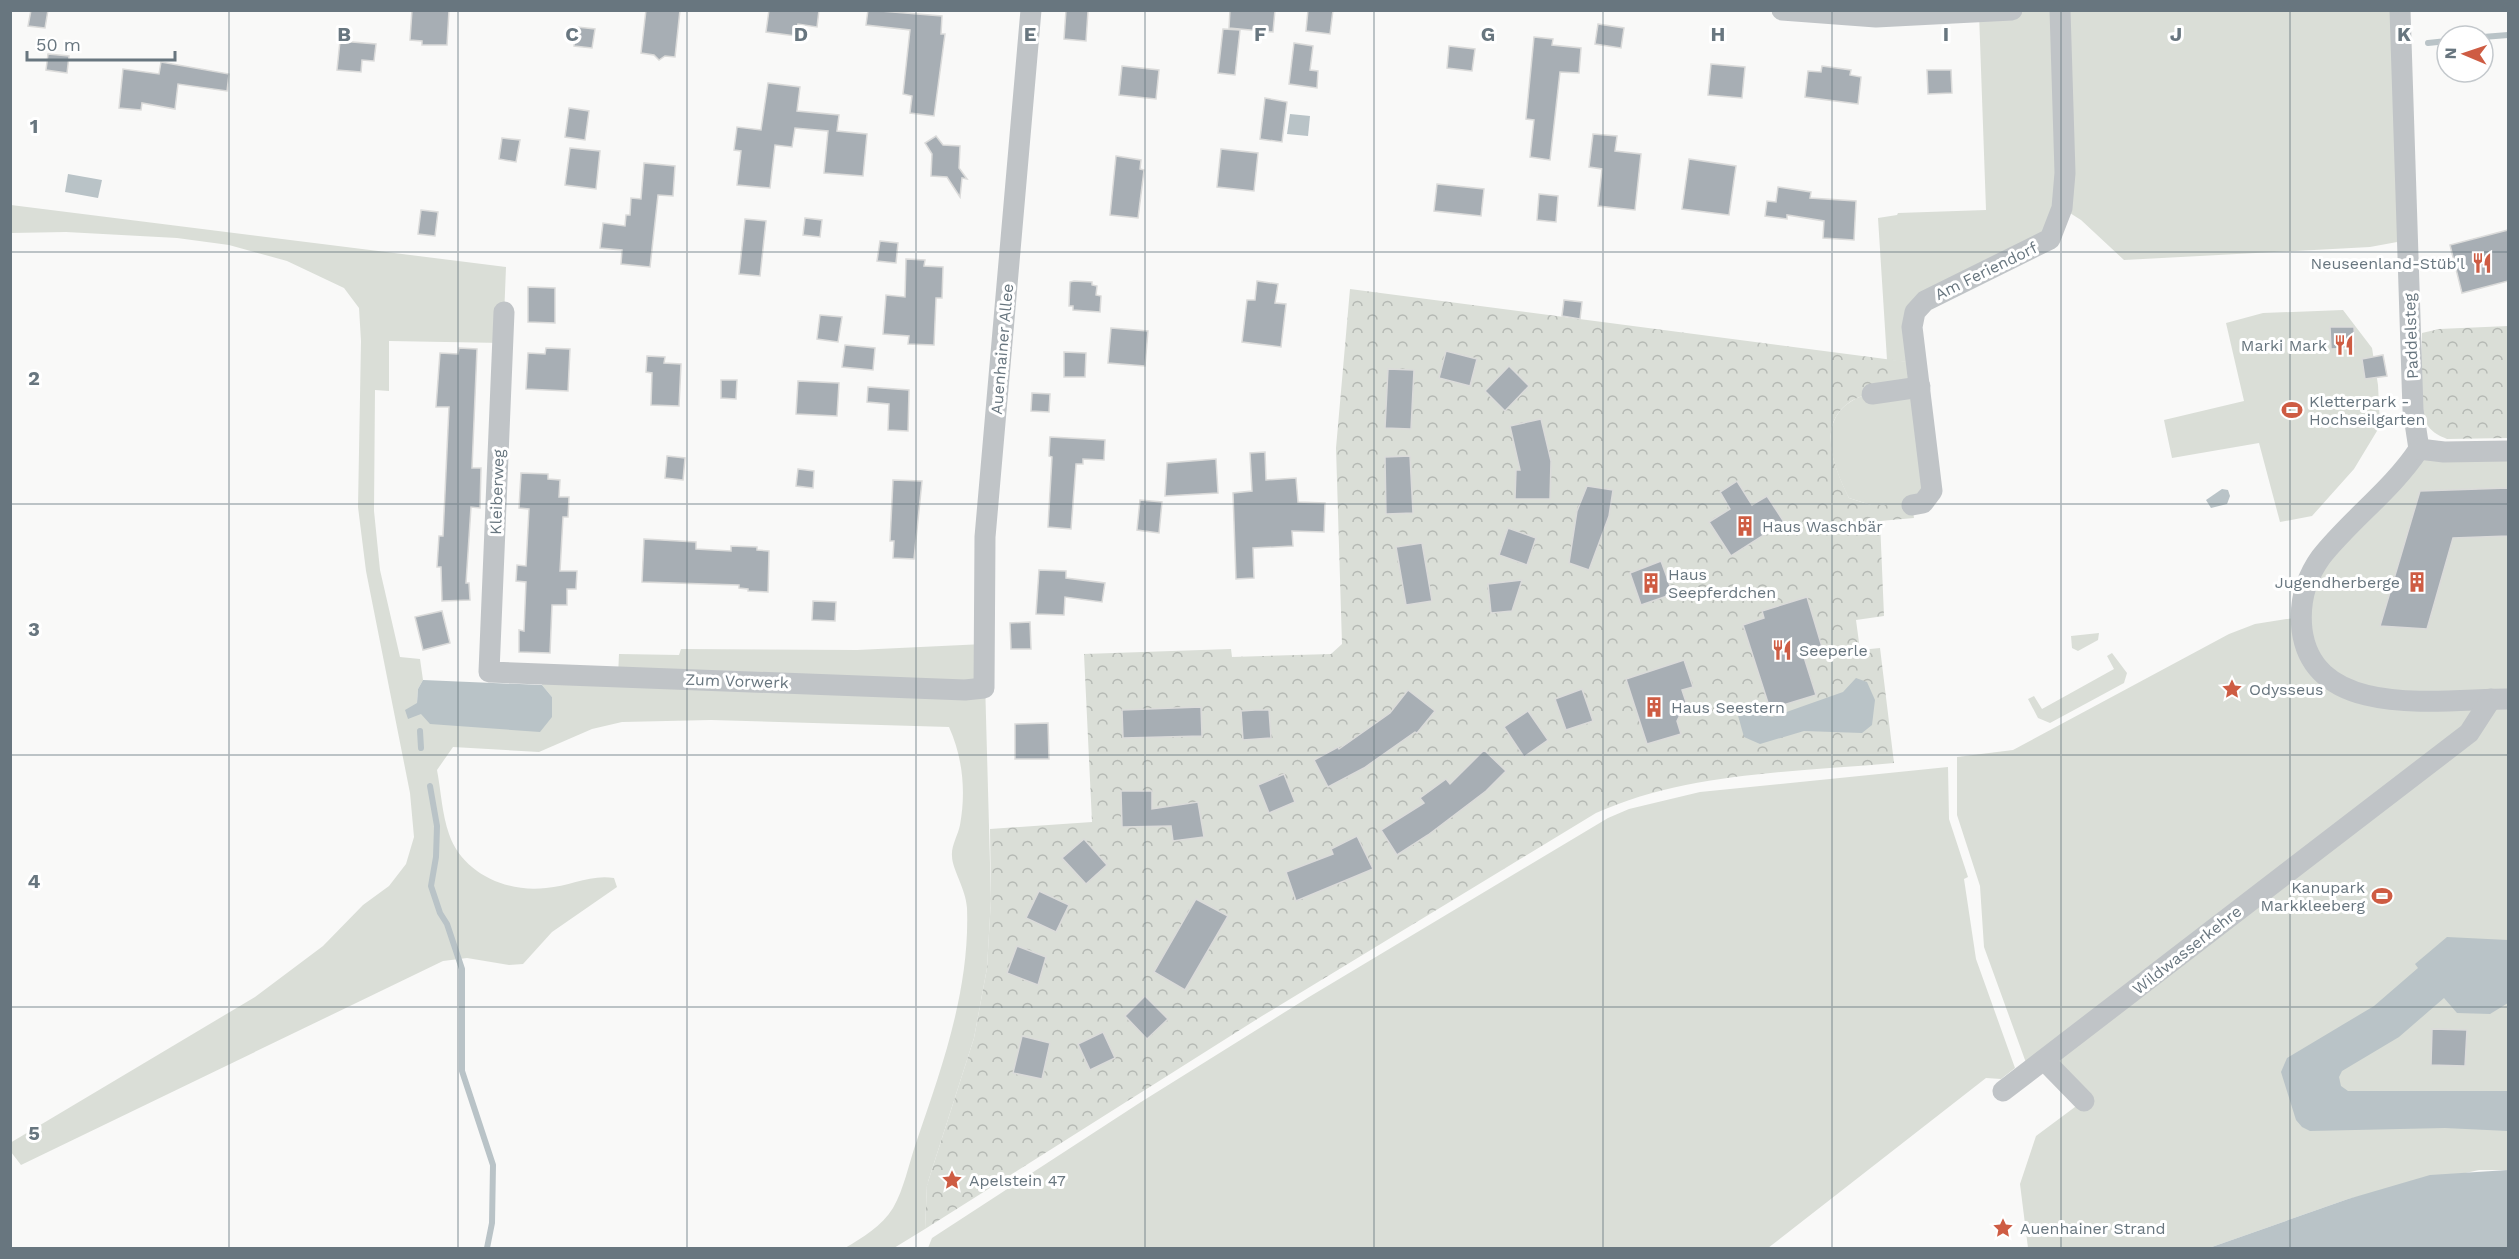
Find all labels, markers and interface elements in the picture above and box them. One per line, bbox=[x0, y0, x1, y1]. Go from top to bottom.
text: B bbox=[337, 22, 351, 46]
text: C bbox=[565, 22, 579, 46]
text: D bbox=[794, 22, 808, 46]
text: E bbox=[1024, 22, 1036, 46]
text: F bbox=[1254, 22, 1266, 46]
text: G bbox=[1481, 22, 1495, 46]
text: H bbox=[1711, 22, 1725, 46]
text: I bbox=[1943, 22, 1949, 46]
text: J bbox=[2170, 22, 2182, 46]
text: K bbox=[2397, 22, 2411, 46]
scale bar bbox=[27, 24, 176, 62]
north arrow bbox=[2435, 24, 2495, 84]
text: 50 m bbox=[36, 34, 81, 55]
text: N bbox=[2441, 47, 2460, 60]
text: 1 bbox=[30, 114, 38, 138]
street label: Am Feriendorf bbox=[1932, 238, 2041, 304]
restaurant icon: Neuseenland-Stüb'l bbox=[2470, 251, 2494, 275]
place label: Neuseenland-Stüb'l bbox=[2311, 254, 2465, 273]
street label: Auenhainer Allee bbox=[987, 283, 1017, 415]
street label: Paddelsteg bbox=[2400, 292, 2422, 379]
restaurant icon: Marki Mark bbox=[2332, 333, 2356, 357]
place label: Marki Mark bbox=[2241, 336, 2327, 355]
text: 2 bbox=[28, 366, 40, 390]
place label: Kletterpark - Hochseilgarten bbox=[2309, 392, 2425, 429]
sports icon: Kletterpark - Hochseilgarten bbox=[2280, 398, 2304, 422]
street label: Kleiberweg bbox=[486, 448, 508, 535]
building icon: Haus Waschbär bbox=[1733, 514, 1757, 538]
place label: Haus Waschbär bbox=[1762, 517, 1883, 536]
place label: Haus Seepferdchen bbox=[1668, 565, 1776, 602]
building icon: Jugendherberge bbox=[2405, 570, 2429, 594]
building icon: Haus Seepferdchen bbox=[1639, 571, 1663, 595]
place label: Jugendherberge bbox=[2275, 573, 2400, 592]
text: 3 bbox=[28, 617, 40, 641]
restaurant icon: Seeperle bbox=[1770, 638, 1794, 662]
place label: Seeperle bbox=[1799, 641, 1868, 660]
street label: Zum Vorwerk bbox=[685, 670, 789, 692]
place icon: Odysseus bbox=[2220, 677, 2244, 701]
place label: Odysseus bbox=[2249, 680, 2323, 699]
building icon: Haus Seestern bbox=[1642, 695, 1666, 719]
place label: Haus Seestern bbox=[1671, 698, 1785, 717]
text: 4 bbox=[28, 869, 41, 893]
place label: Kanupark Markkleeberg bbox=[2260, 878, 2365, 915]
sports icon: Kanupark Markkleeberg bbox=[2370, 884, 2394, 908]
street label: Wildwasserkehre bbox=[2129, 902, 2245, 998]
text: 5 bbox=[28, 1121, 40, 1145]
place icon: Apelstein 47 bbox=[940, 1168, 964, 1192]
place label: Apelstein 47 bbox=[969, 1171, 1066, 1190]
place icon: Auenhainer Strand bbox=[1991, 1216, 2015, 1240]
place label: Auenhainer Strand bbox=[2020, 1219, 2166, 1238]

